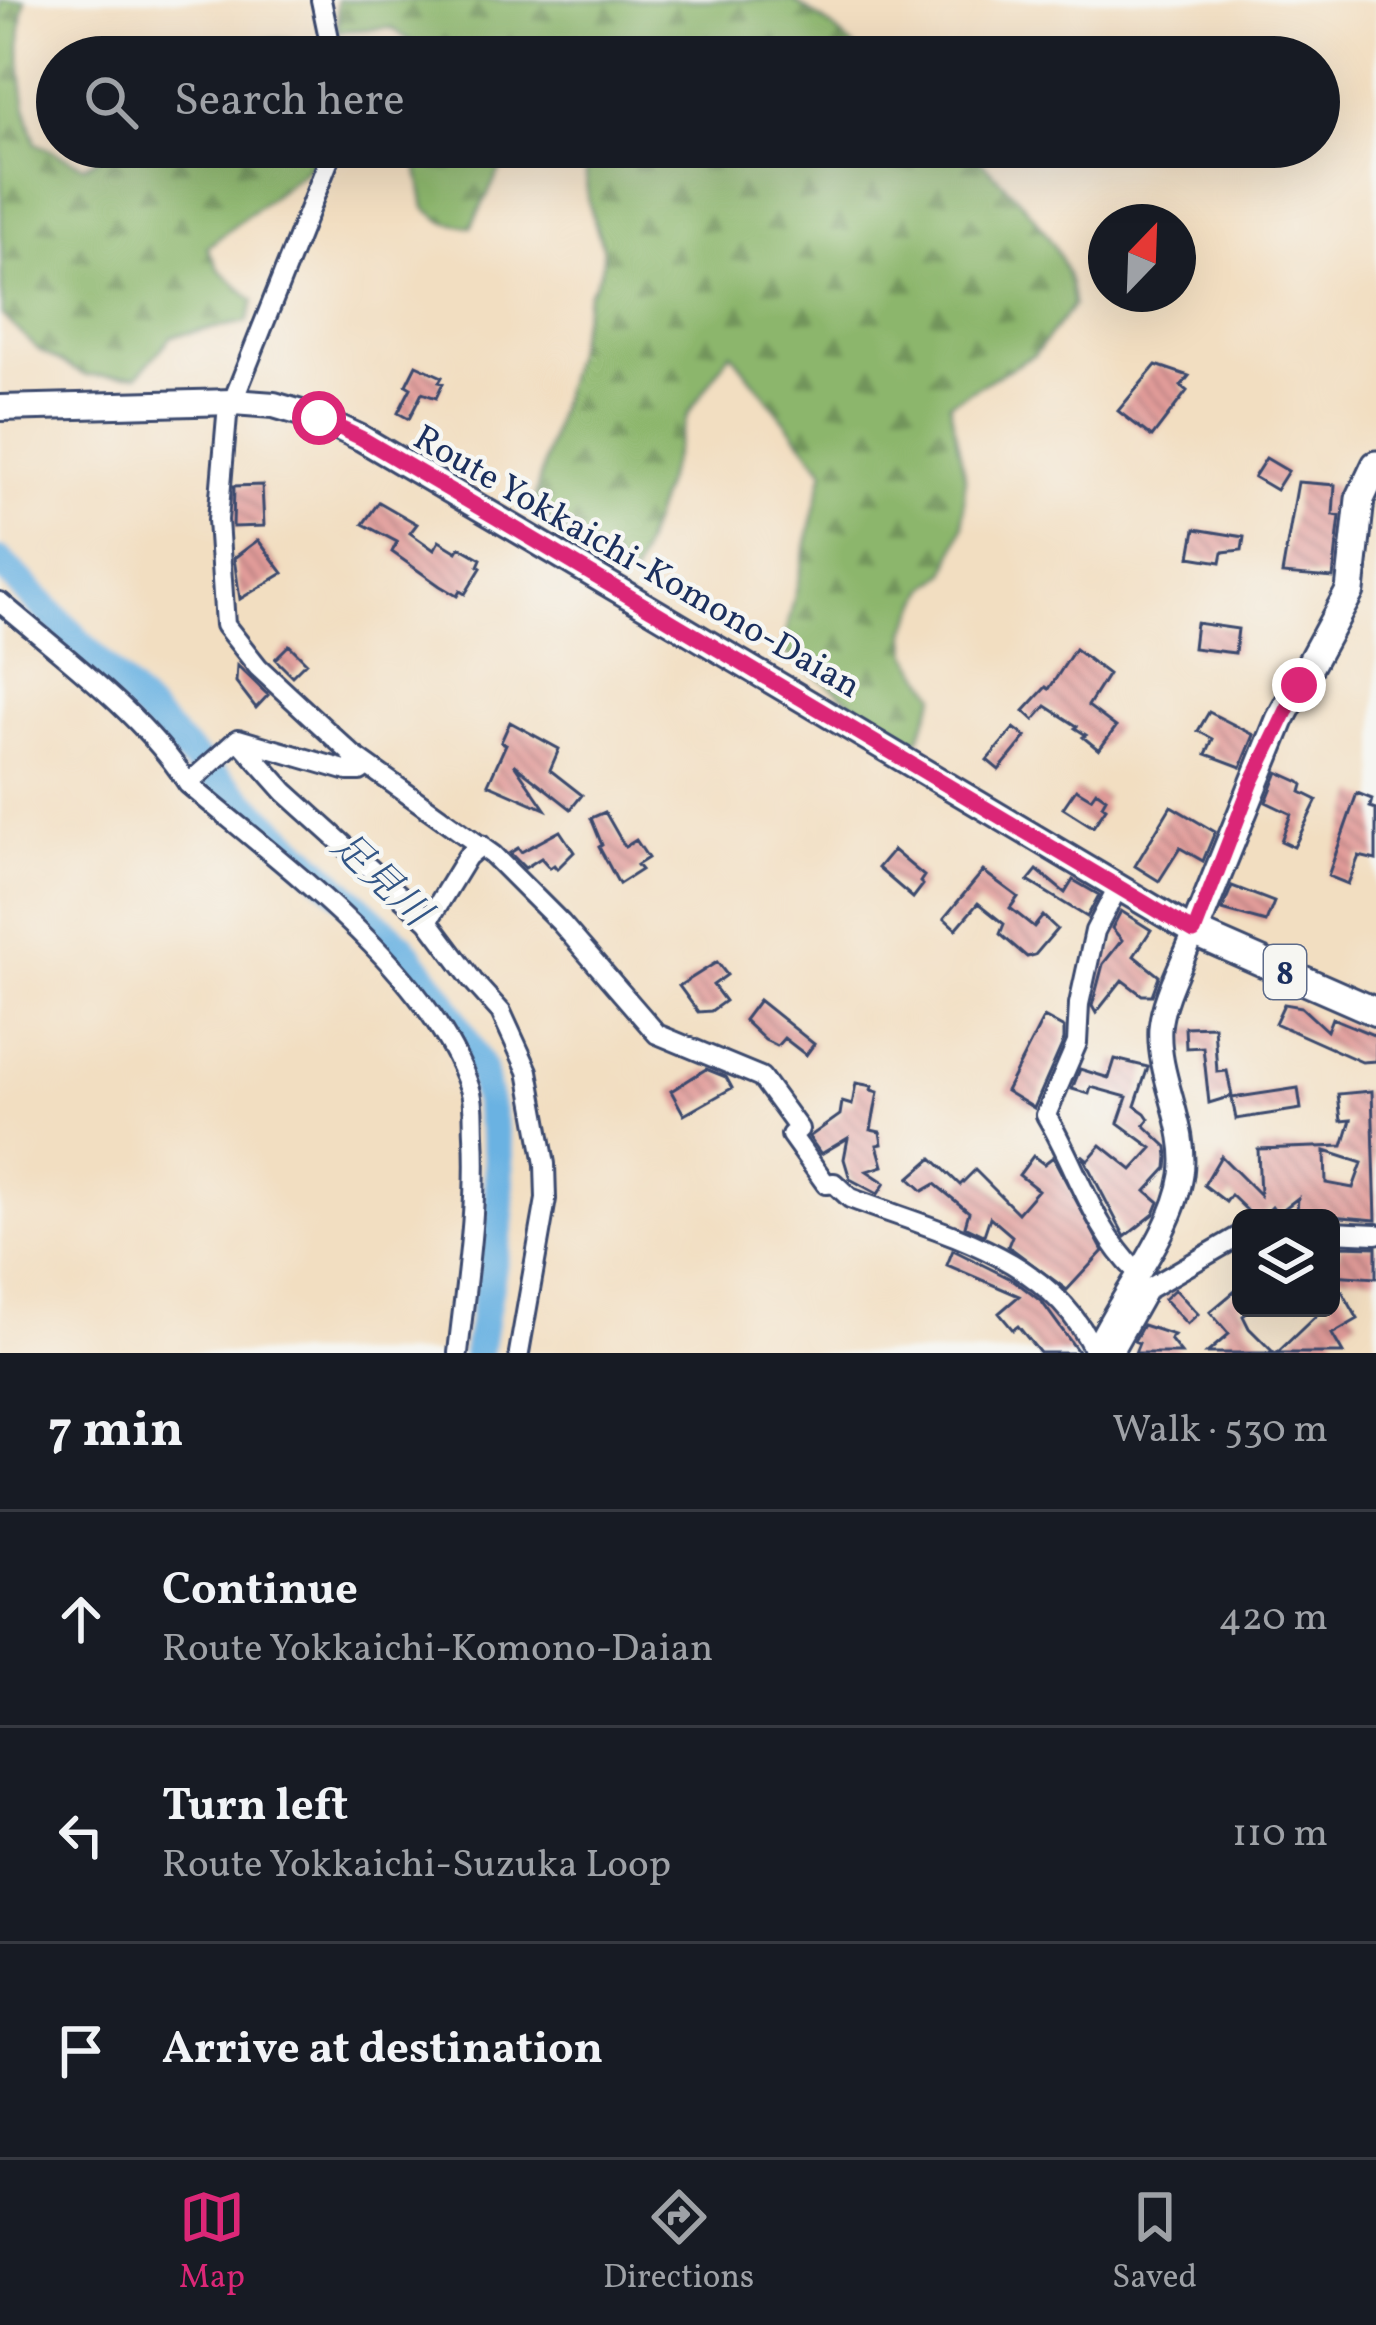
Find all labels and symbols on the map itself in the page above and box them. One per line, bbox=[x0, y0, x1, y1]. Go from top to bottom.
north arrow bbox=[1088, 204, 1196, 312]
route start bbox=[292, 391, 346, 445]
street label: Route Yokkaichi-Komono-Daian bbox=[403, 415, 869, 712]
route end bbox=[1272, 658, 1326, 712]
water label: 足見川 bbox=[318, 821, 443, 943]
road number: 8 bbox=[1264, 945, 1306, 999]

